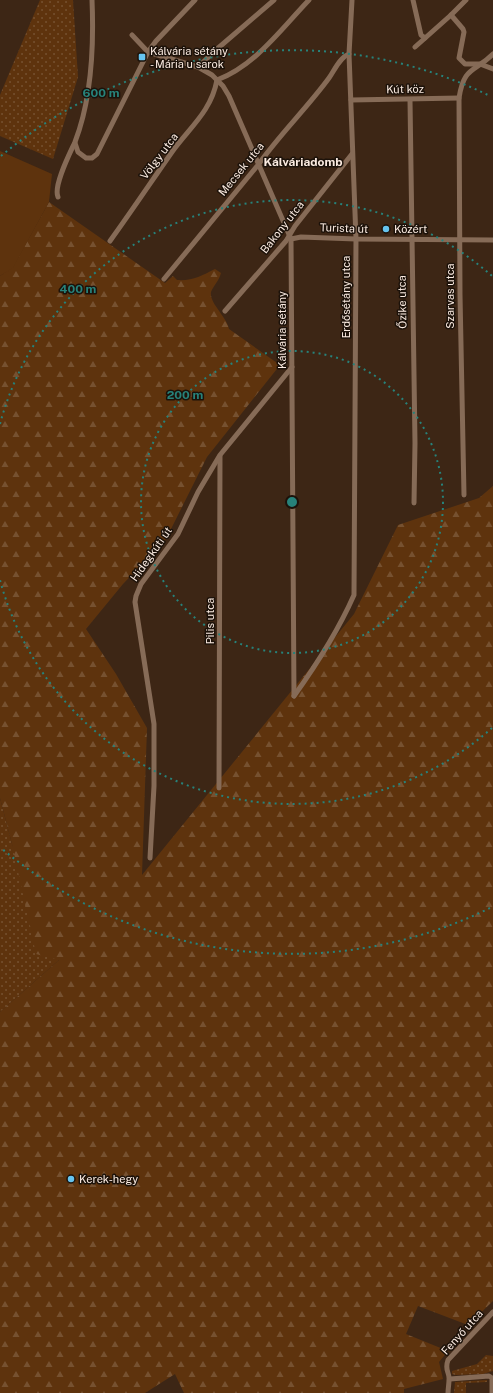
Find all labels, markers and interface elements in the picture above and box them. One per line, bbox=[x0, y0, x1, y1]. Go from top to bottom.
place label: Kálvária sétány - Mária u sarok bbox=[150, 45, 228, 70]
marker: Kálvária sétány - Mária u sarok bbox=[137, 52, 147, 62]
street label: Kút köz bbox=[386, 83, 424, 95]
text: 600 m bbox=[83, 86, 120, 100]
street label: Völgy utca bbox=[138, 131, 180, 181]
street label: Mecsek utca bbox=[216, 140, 266, 198]
district label: Kálváriadomb bbox=[264, 155, 342, 169]
street label: Bakony utca bbox=[258, 199, 306, 255]
street label: Turista út bbox=[320, 221, 368, 235]
place label: Közért bbox=[394, 223, 427, 235]
marker: Közért bbox=[381, 224, 391, 234]
street label: Erdősétány utca bbox=[340, 256, 352, 338]
street label: Szarvas utca bbox=[444, 263, 456, 329]
street label: Őzike utca bbox=[395, 275, 408, 329]
text: 400 m bbox=[60, 282, 97, 296]
street label: Kálvária sétány bbox=[276, 291, 288, 369]
text: 200 m bbox=[167, 388, 203, 402]
centre of rings bbox=[285, 495, 299, 509]
street label: Hidegkúti út bbox=[128, 525, 174, 583]
street label: Pilis utca bbox=[204, 598, 216, 644]
place label: Kerek-hegy bbox=[79, 1173, 138, 1185]
marker: Kerek-hegy bbox=[66, 1174, 76, 1184]
street label: Fenyő utca bbox=[439, 1307, 485, 1357]

